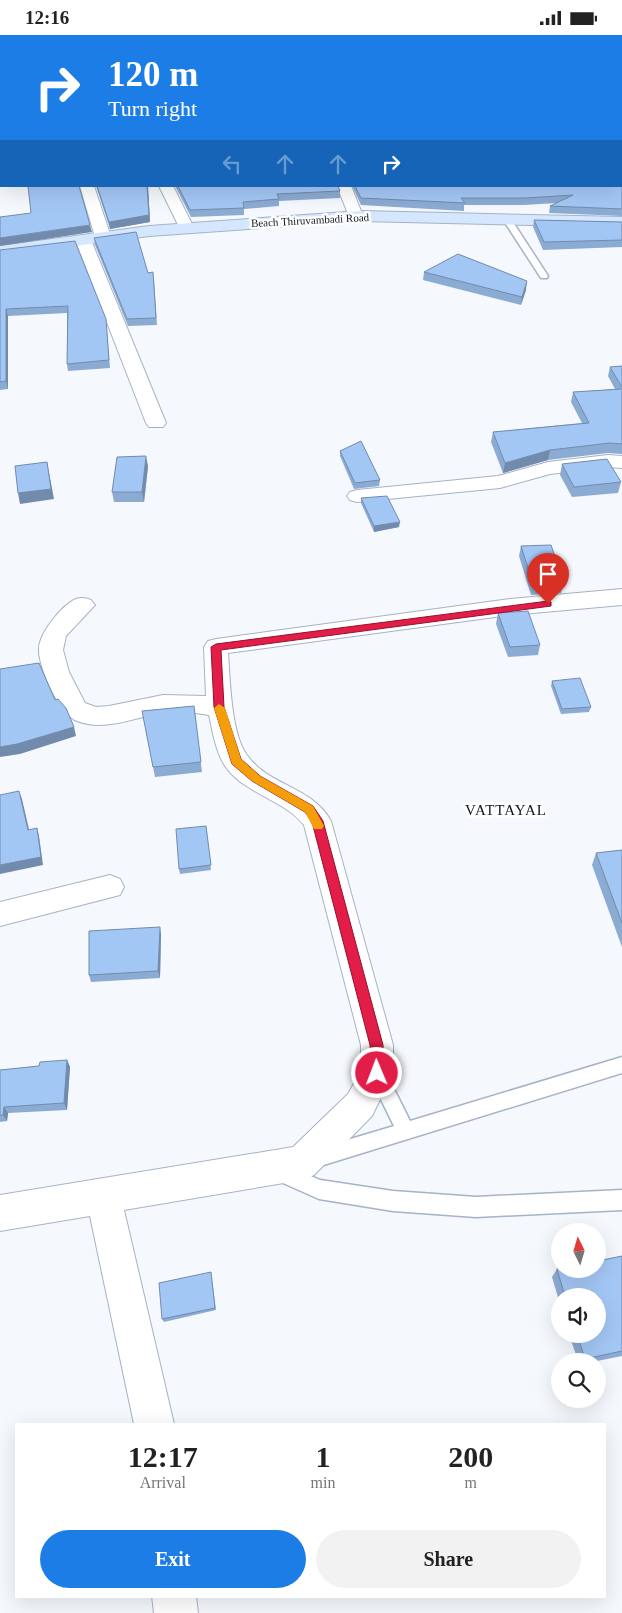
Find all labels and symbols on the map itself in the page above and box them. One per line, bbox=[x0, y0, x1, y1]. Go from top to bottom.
street label: Beach Thiruvambadi Road bbox=[251, 211, 370, 229]
pin bbox=[527, 553, 569, 604]
district label: VATTAYAL bbox=[465, 802, 547, 818]
position arrow bbox=[350, 1046, 402, 1098]
north arrow bbox=[551, 1223, 606, 1277]

